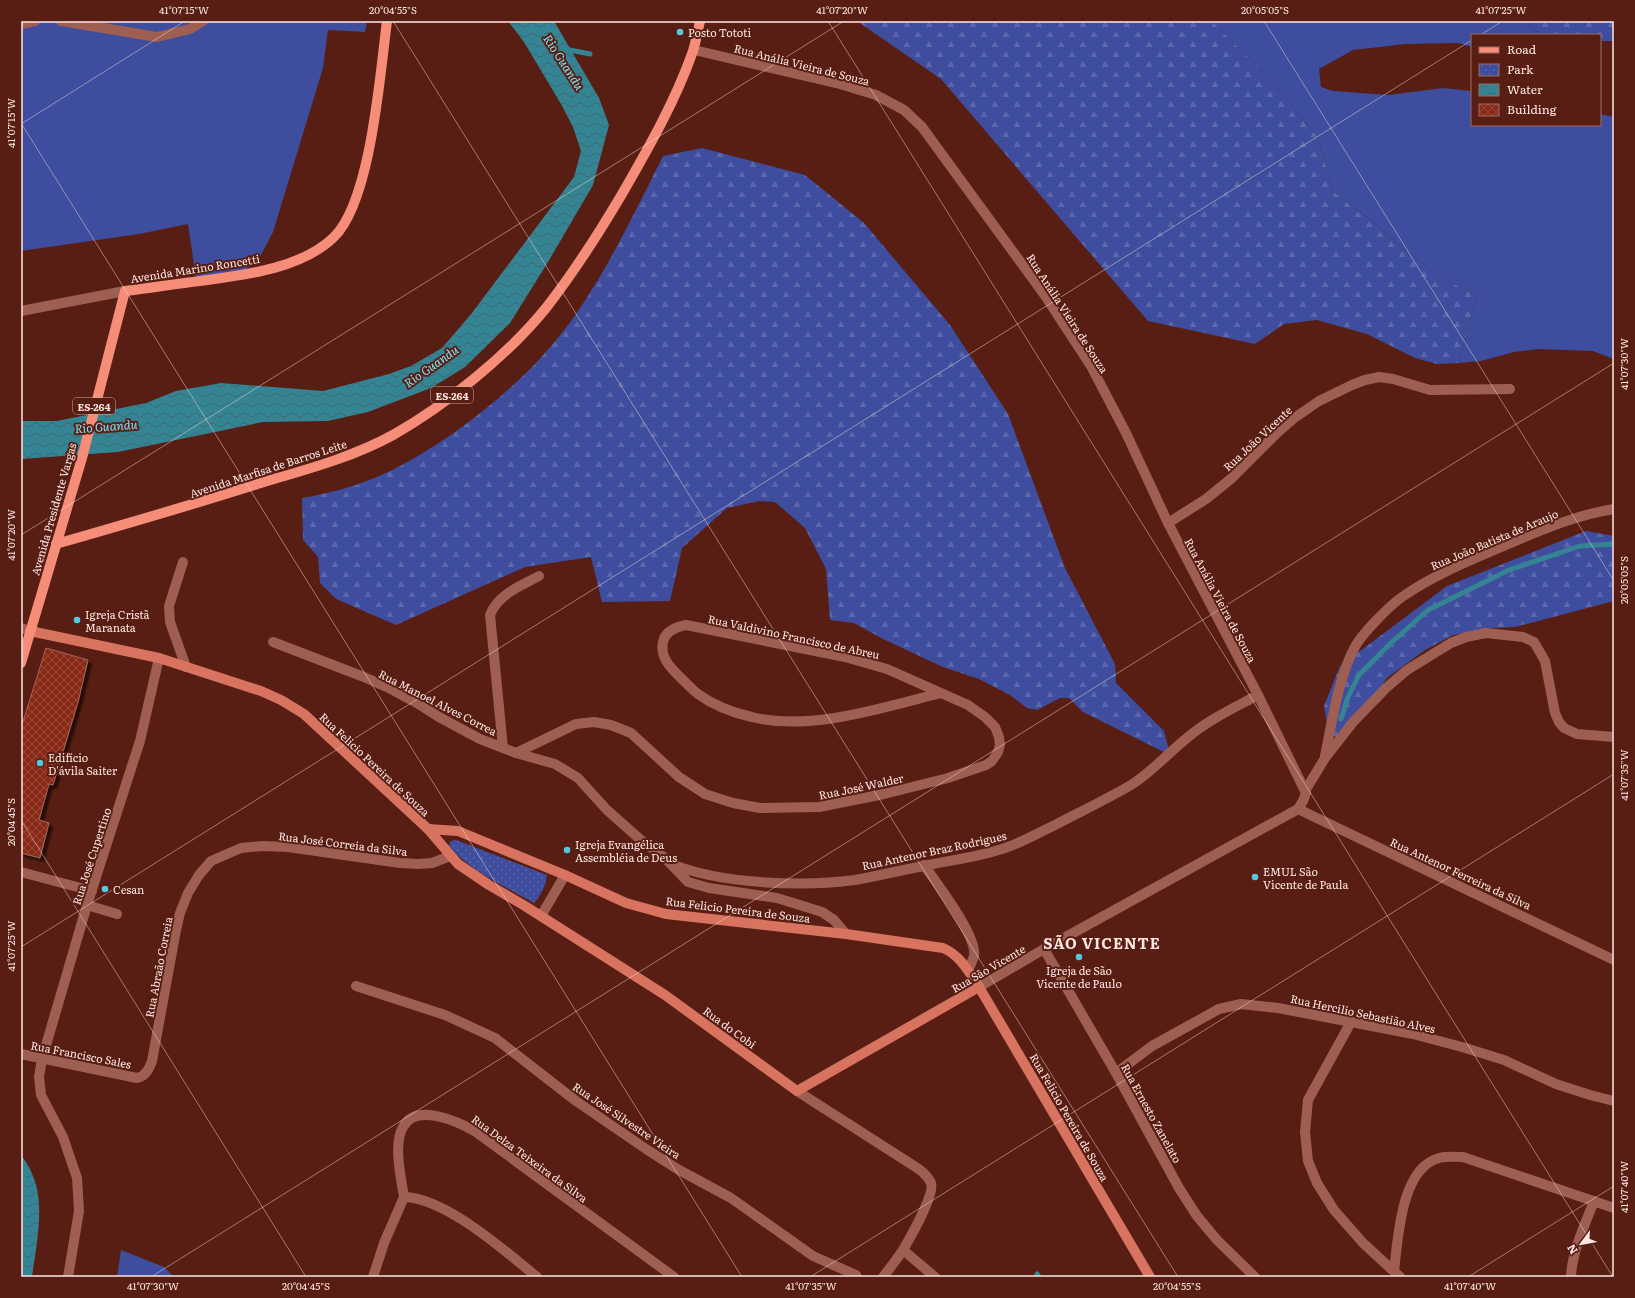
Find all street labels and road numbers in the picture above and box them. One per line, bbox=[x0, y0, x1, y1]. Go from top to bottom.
street label: Rua Anália Vieira de Souza bbox=[733, 39, 872, 89]
street label: Avenida Marino Roncetti bbox=[129, 250, 261, 286]
street label: Rua Anália Vieira de Souza bbox=[1023, 250, 1113, 376]
road number: ES-264 bbox=[431, 387, 473, 403]
road number: ES-264 bbox=[73, 398, 115, 414]
street label: Rua João Vicente bbox=[1219, 402, 1295, 474]
street label: Avenida Marfisa de Barros Leite bbox=[187, 435, 349, 501]
street label: Avenida Presidente Vargas bbox=[26, 441, 80, 577]
street label: Rua João Batista de Araujo bbox=[1428, 505, 1560, 573]
street label: Rua Anália Vieira de Souza bbox=[1181, 535, 1261, 665]
street label: Rua Valdivino Francisco de Abreu bbox=[707, 610, 881, 662]
street label: Rua Manoel Alves Correa bbox=[376, 665, 500, 739]
street label: Rua Felicio Pereira de Souza bbox=[316, 709, 434, 819]
street label: Rua José Walder bbox=[817, 769, 906, 803]
street label: Rua José Cupertino bbox=[68, 805, 114, 907]
street label: Rua José Correia da Silva bbox=[278, 827, 409, 859]
street label: Rua Antenor Braz Rodrigues bbox=[860, 827, 1008, 873]
street label: Rua Antenor Ferreira da Silva bbox=[1388, 833, 1534, 913]
street label: Rua Felicio Pereira de Souza bbox=[665, 892, 811, 926]
street label: Rua Abraão Correia bbox=[140, 915, 176, 1019]
street label: Rua São Vicente bbox=[948, 940, 1028, 996]
street label: Rua Hercilio Sebastião Alves bbox=[1289, 990, 1437, 1036]
street label: Rua do Cobi bbox=[700, 1002, 760, 1052]
street label: Rua Francisco Sales bbox=[29, 1036, 133, 1072]
street label: Rua Felicio Pereira de Souza bbox=[1027, 1050, 1113, 1184]
street label: Rua Ernesto Zanelato bbox=[1118, 1060, 1186, 1166]
street label: Rua José Silvestre Vieira bbox=[570, 1078, 684, 1162]
street label: Rua Delza Teixeira da Silva bbox=[469, 1110, 591, 1206]

